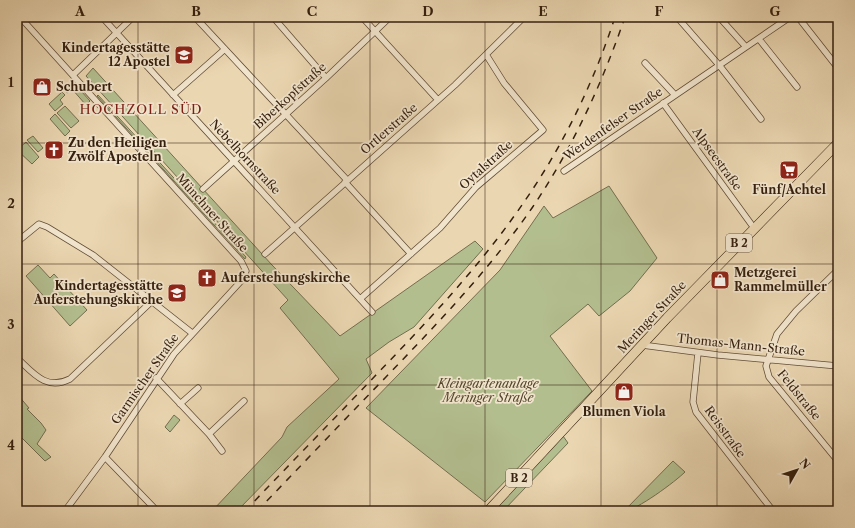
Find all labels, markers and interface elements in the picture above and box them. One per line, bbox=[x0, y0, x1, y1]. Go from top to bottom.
text: A bbox=[74, 3, 86, 19]
text: B bbox=[191, 3, 201, 19]
text: C bbox=[307, 3, 317, 19]
text: D bbox=[422, 3, 434, 19]
text: E bbox=[538, 3, 548, 19]
text: F bbox=[655, 3, 664, 19]
text: G bbox=[769, 3, 781, 19]
place label: Kindertagesstätte 12 Apostel bbox=[61, 40, 170, 69]
school or university icon: Kindertagesstätte 12 Apostel bbox=[173, 44, 195, 66]
street label: Biberkopfstraße bbox=[250, 59, 329, 132]
text: 1 bbox=[8, 74, 14, 90]
shop icon: Schubert bbox=[31, 76, 53, 98]
place label: Schubert bbox=[56, 79, 112, 94]
street label: Werdenfelser Straße bbox=[559, 84, 665, 164]
street label: Ortlerstraße bbox=[357, 100, 420, 157]
district label: HOCHZOLL SÜD bbox=[80, 101, 202, 117]
street label: Nebelhornstraße bbox=[207, 116, 284, 197]
street label: Alpseestraße bbox=[689, 123, 745, 193]
place label: Zu den Heiligen Zwölf Aposteln bbox=[68, 135, 168, 164]
street label: Oytalstraße bbox=[456, 137, 516, 192]
church icon: Zu den Heiligen Zwölf Aposteln bbox=[43, 139, 65, 161]
supermarket icon: Fünf/Achtel bbox=[778, 159, 800, 181]
street label: Münchner Straße bbox=[173, 170, 252, 255]
place label: Fünf/Achtel bbox=[752, 182, 826, 197]
text: 2 bbox=[7, 195, 15, 211]
road number: B 2 bbox=[726, 234, 752, 252]
place label: Metzgerei Rammelmüller bbox=[734, 265, 827, 294]
church icon: Auferstehungskirche bbox=[196, 267, 218, 289]
shop icon: Metzgerei Rammelmüller bbox=[709, 269, 731, 291]
place label: Auferstehungskirche bbox=[220, 270, 350, 285]
street label: Meringer Straße bbox=[614, 277, 689, 356]
place label: Kindertagesstätte Auferstehungskirche bbox=[33, 278, 163, 307]
school or university icon: Kindertagesstätte Auferstehungskirche bbox=[166, 282, 188, 304]
text: 3 bbox=[7, 316, 15, 332]
street label: Garmischer Straße bbox=[108, 330, 182, 427]
street label: Thomas-Mann-Straße bbox=[676, 330, 806, 359]
street label: Feldstraße bbox=[774, 366, 824, 423]
park label: Kleingartenanlage Meringer Straße bbox=[436, 376, 540, 405]
shop icon: Blumen Viola bbox=[613, 381, 635, 403]
street label: Reisstraße bbox=[702, 403, 749, 461]
place label: Blumen Viola bbox=[582, 404, 667, 419]
text: 4 bbox=[7, 437, 15, 453]
north arrow bbox=[777, 450, 817, 490]
text: N bbox=[796, 456, 813, 472]
road number: B 2 bbox=[506, 469, 532, 487]

